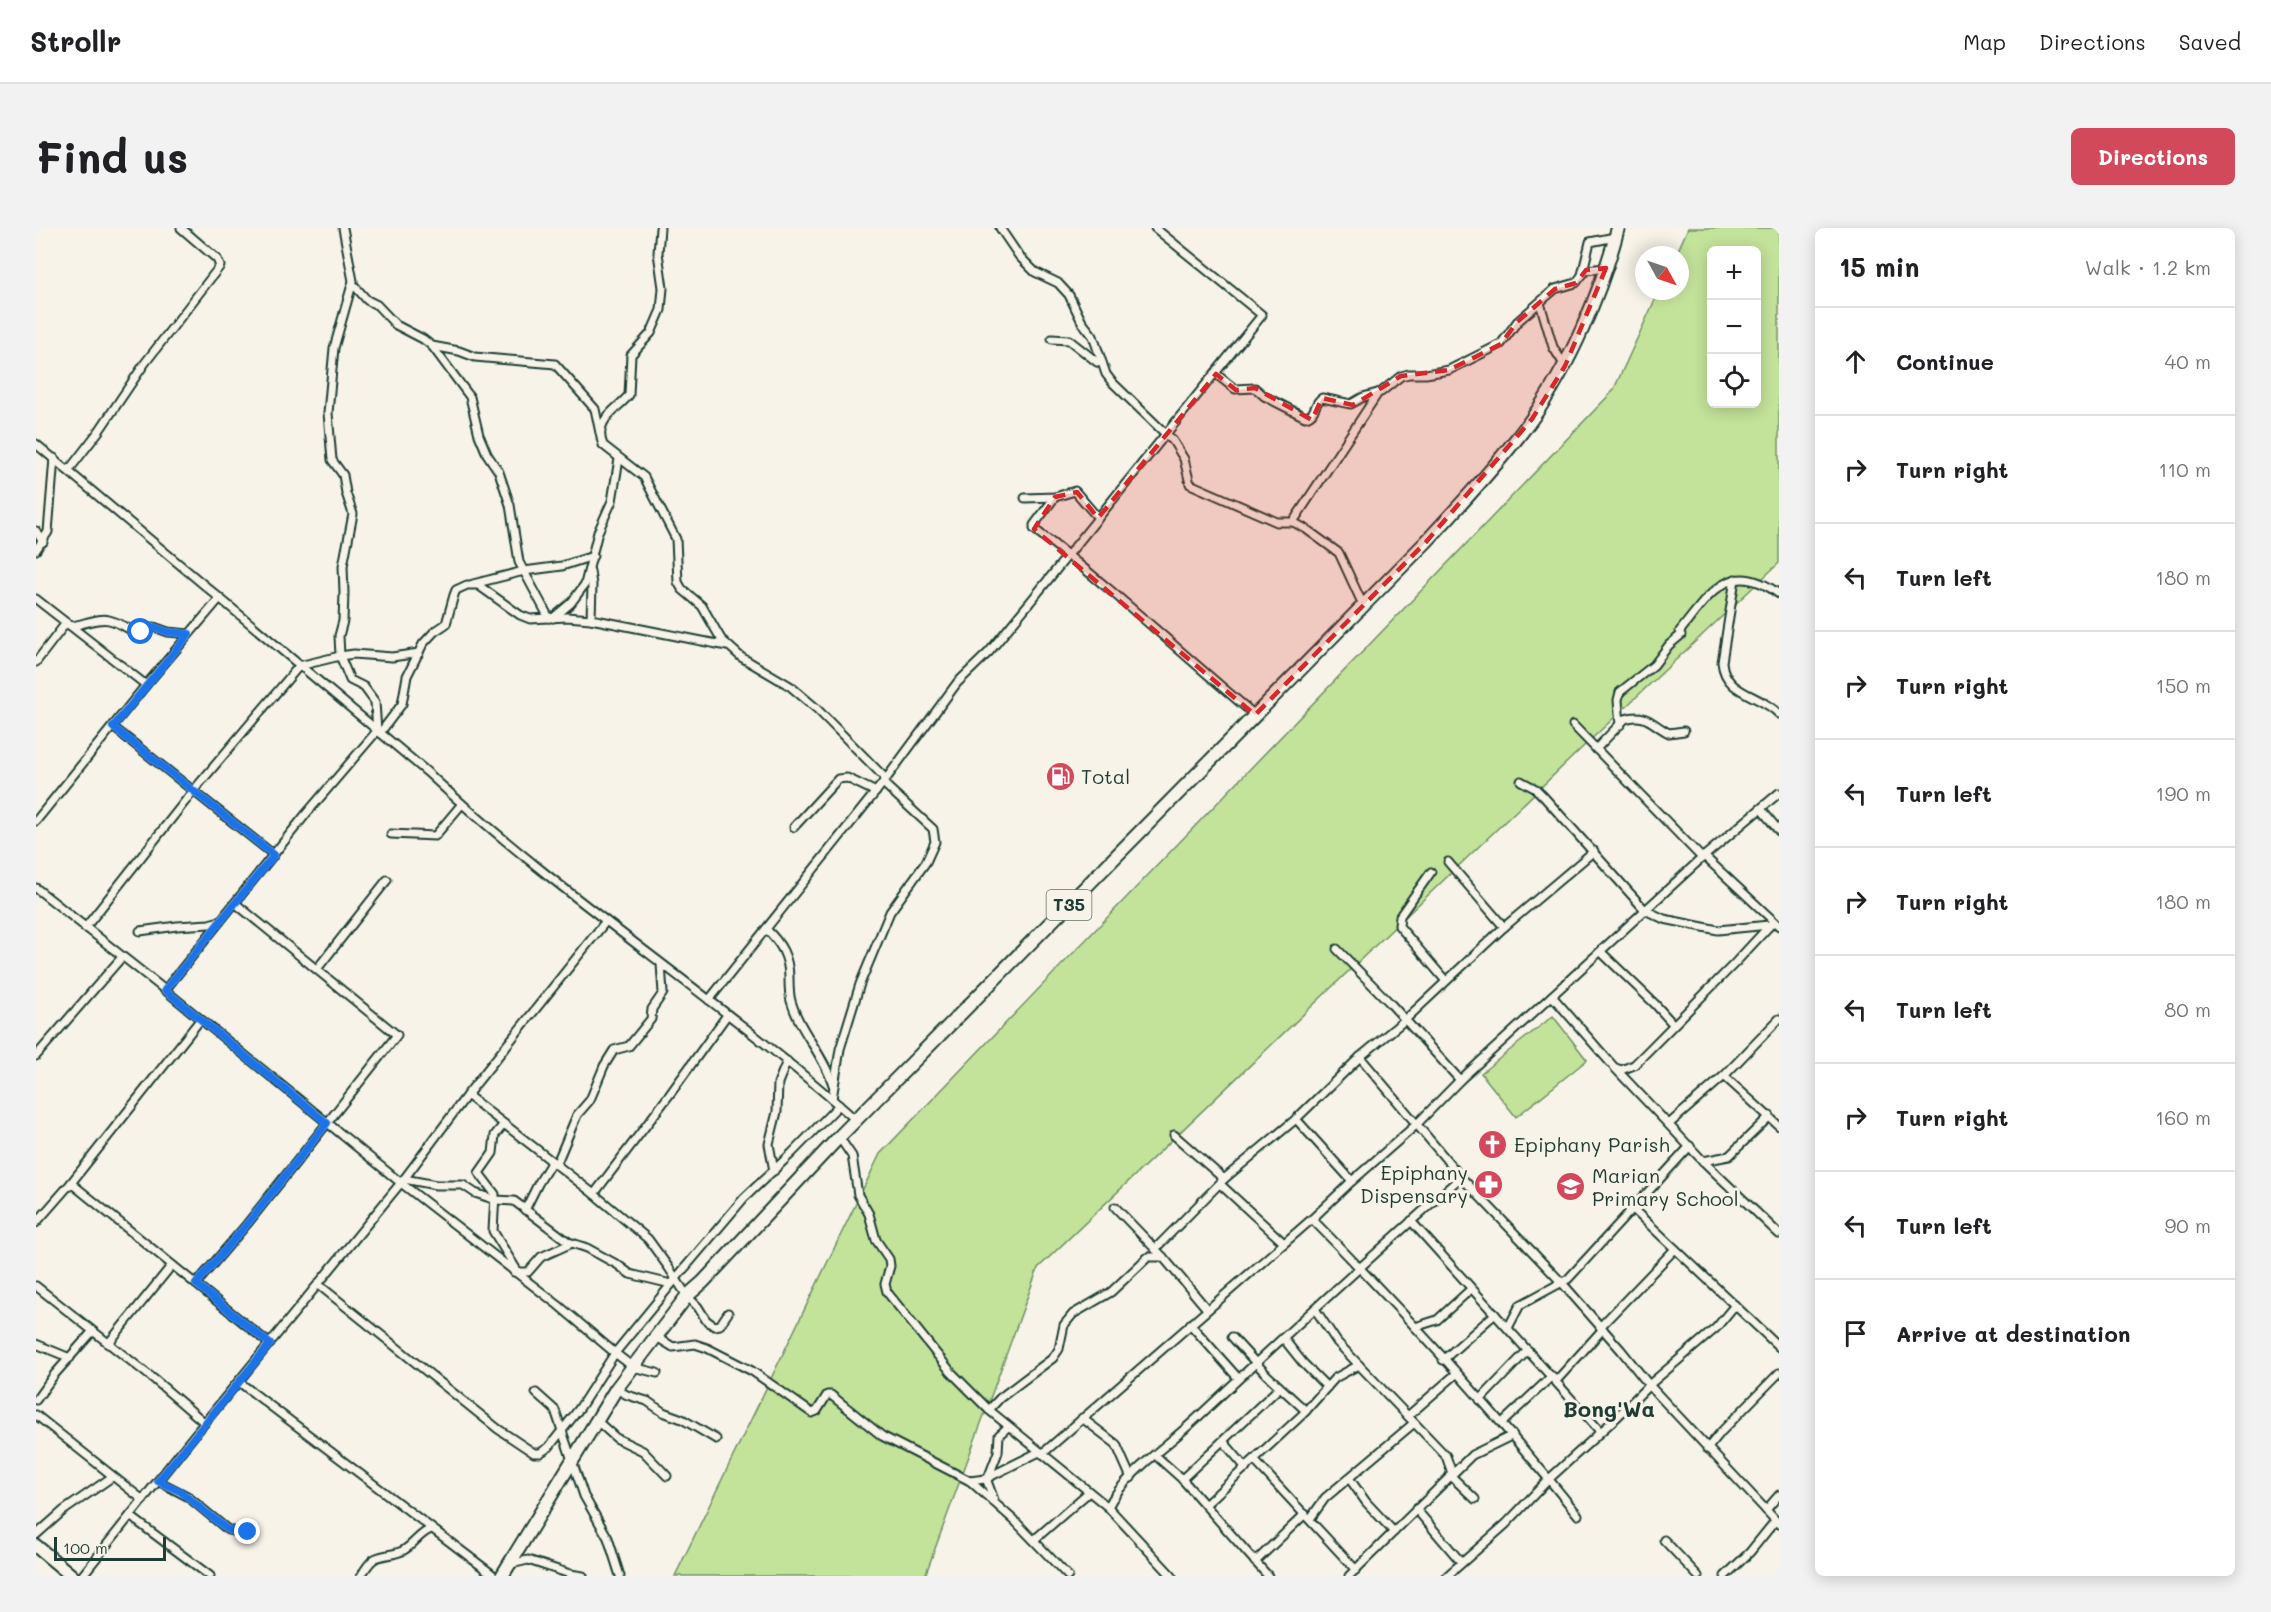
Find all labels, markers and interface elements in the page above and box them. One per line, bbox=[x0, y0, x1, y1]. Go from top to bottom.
text: Strollr bbox=[30, 23, 121, 59]
text: Map bbox=[1963, 28, 2006, 55]
text: Directions bbox=[2039, 28, 2146, 55]
text: Saved bbox=[2179, 28, 2241, 55]
button: Directions bbox=[2071, 128, 2235, 185]
text: Find us bbox=[36, 129, 188, 184]
north arrow bbox=[1635, 246, 1689, 300]
map controls bbox=[1707, 246, 1761, 408]
button: + bbox=[1707, 246, 1761, 300]
text: 15 min bbox=[1839, 250, 1919, 284]
text: Walk · 1.2 km bbox=[2085, 254, 2211, 280]
button: − bbox=[1707, 300, 1761, 354]
icon: ahead bbox=[1839, 345, 1872, 378]
text: Continue bbox=[1896, 347, 1994, 376]
text: 40 m bbox=[2165, 348, 2211, 374]
button: locate bbox=[1707, 354, 1761, 408]
icon: right bbox=[1839, 453, 1872, 486]
text: Turn right bbox=[1896, 455, 2008, 484]
text: 110 m bbox=[2158, 456, 2211, 482]
icon: left bbox=[1839, 561, 1872, 594]
text: Turn left bbox=[1896, 563, 1992, 592]
text: 180 m bbox=[2155, 564, 2211, 590]
route start bbox=[127, 618, 153, 644]
icon: right bbox=[1839, 669, 1872, 702]
text: Turn right bbox=[1896, 671, 2008, 700]
text: 150 m bbox=[2156, 672, 2211, 698]
fuel station icon: Total bbox=[1044, 761, 1076, 793]
place label: Total bbox=[1081, 763, 1130, 789]
icon: left bbox=[1839, 777, 1872, 810]
text: Turn left bbox=[1896, 779, 1992, 808]
text: 190 m bbox=[2156, 780, 2211, 806]
icon: right bbox=[1839, 885, 1872, 918]
text: Turn right bbox=[1896, 887, 2008, 916]
text: 180 m bbox=[2155, 888, 2211, 914]
road number: T35 bbox=[1046, 890, 1092, 920]
icon: left bbox=[1839, 993, 1872, 1026]
text: Turn left bbox=[1896, 995, 1992, 1024]
text: 80 m bbox=[2164, 996, 2211, 1022]
icon: right bbox=[1839, 1101, 1872, 1134]
text: Turn right bbox=[1896, 1103, 2008, 1132]
text: 160 m bbox=[2155, 1104, 2211, 1130]
church icon: Epiphany Parish bbox=[1477, 1129, 1509, 1161]
place label: Epiphany Parish bbox=[1514, 1131, 1670, 1157]
place label: Epiphany Dispensary bbox=[1360, 1159, 1468, 1208]
place label: Marian Primary School bbox=[1592, 1162, 1739, 1211]
pharmacy icon: Epiphany Dispensary bbox=[1473, 1168, 1505, 1200]
school or university icon: Marian Primary School bbox=[1555, 1171, 1587, 1203]
icon: left bbox=[1839, 1209, 1872, 1242]
text: Turn left bbox=[1896, 1211, 1992, 1240]
text: 90 m bbox=[2165, 1212, 2211, 1238]
icon: arrive bbox=[1839, 1317, 1872, 1350]
text: Arrive at destination bbox=[1896, 1319, 2131, 1348]
district label: Bong'Wa bbox=[1563, 1394, 1655, 1423]
route end bbox=[234, 1518, 260, 1544]
scale bar bbox=[54, 1534, 166, 1562]
text: 100 m bbox=[63, 1537, 108, 1558]

